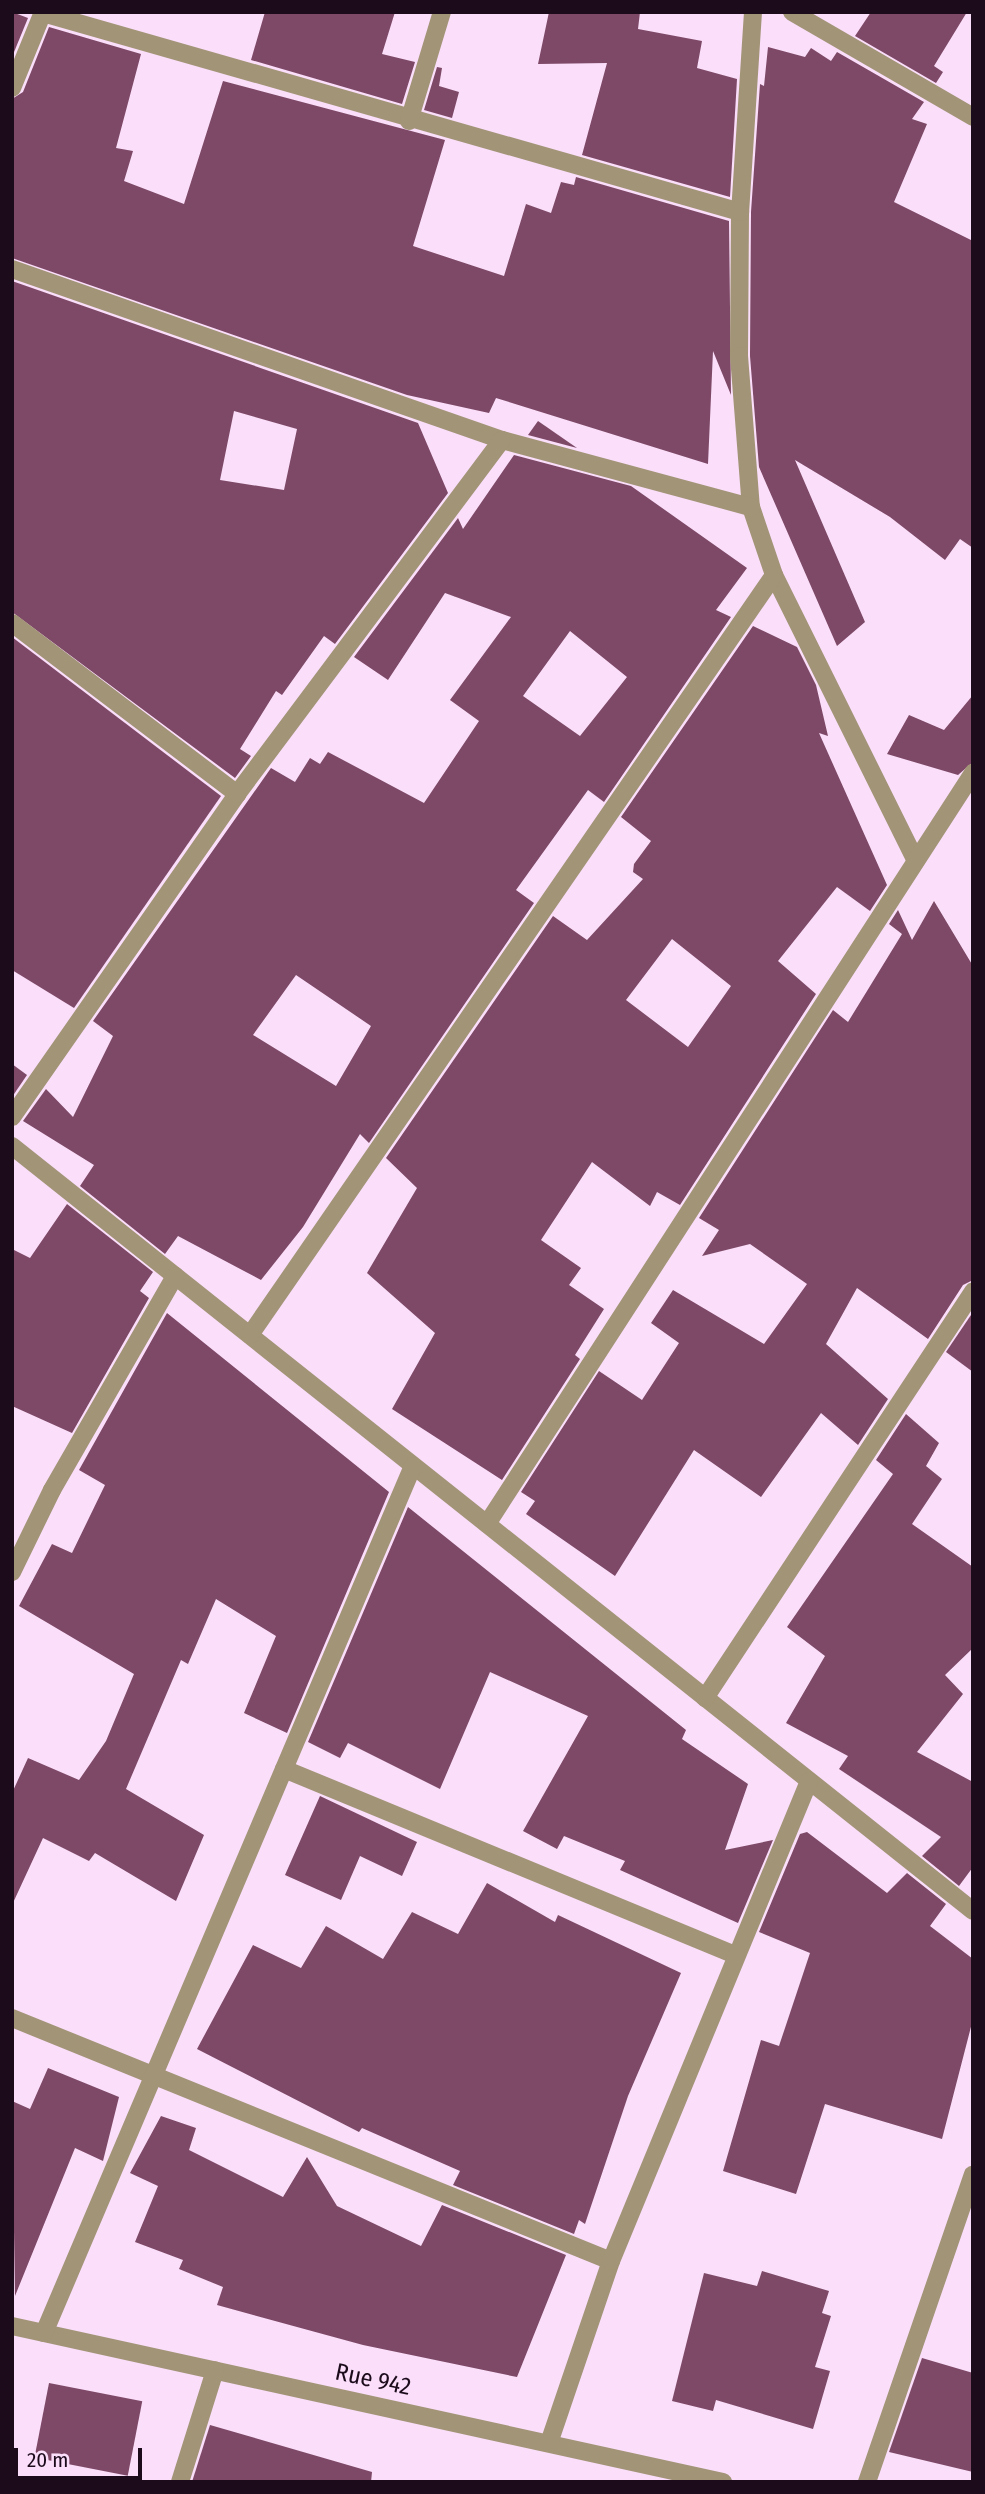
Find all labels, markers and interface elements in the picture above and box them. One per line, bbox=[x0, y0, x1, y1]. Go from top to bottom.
street label: Rue 942 bbox=[333, 2358, 413, 2402]
scale bar bbox=[18, 2434, 145, 2478]
text: 20 m bbox=[27, 2447, 68, 2473]

